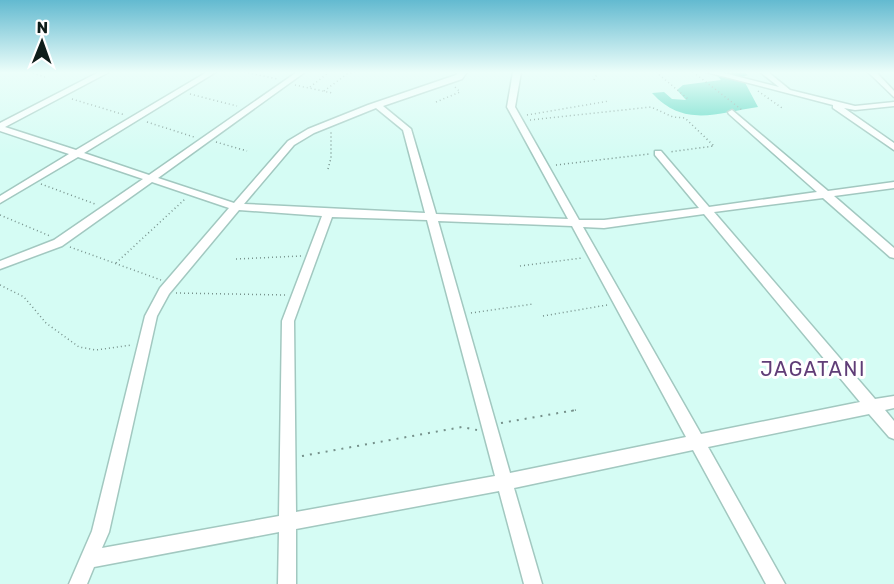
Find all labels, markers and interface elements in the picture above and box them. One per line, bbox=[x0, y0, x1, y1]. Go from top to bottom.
north arrow bbox=[12, 12, 72, 72]
text: N bbox=[36, 18, 48, 37]
district label: JAGATANI bbox=[760, 357, 866, 381]

